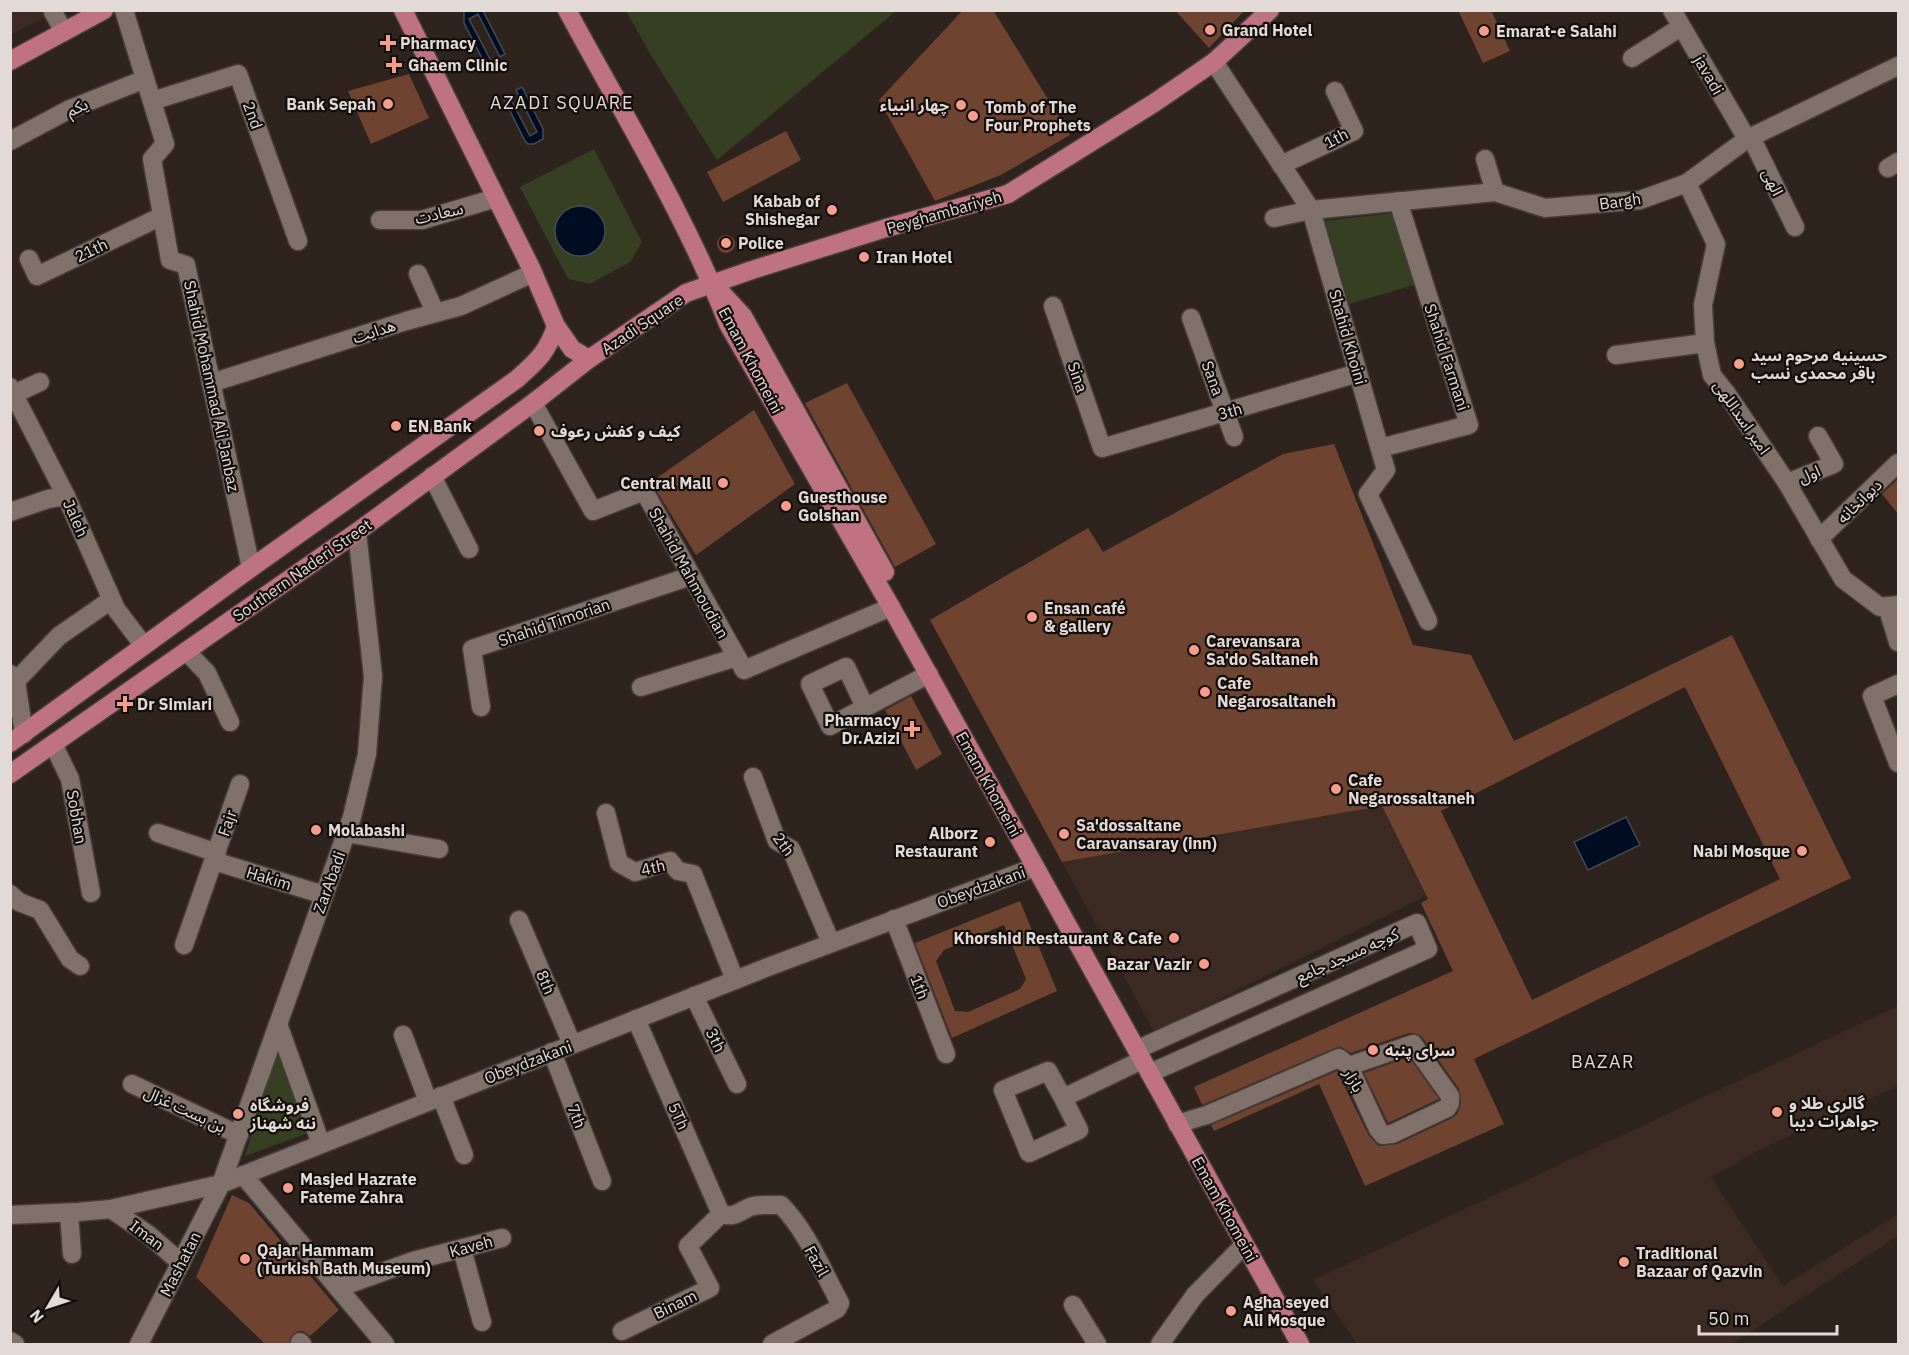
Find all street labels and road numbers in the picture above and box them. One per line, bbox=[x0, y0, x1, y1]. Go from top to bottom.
street label: javadi bbox=[1690, 52, 1728, 98]
street label: یکم bbox=[63, 93, 92, 123]
street label: 2nd bbox=[239, 98, 267, 132]
street label: 1th bbox=[1321, 123, 1351, 153]
street label: الهی bbox=[1758, 165, 1788, 199]
street label: Peyghambariyeh bbox=[884, 186, 1004, 238]
street label: Bargh bbox=[1598, 188, 1642, 214]
street label: سعادت bbox=[413, 198, 465, 228]
street label: 21th bbox=[71, 234, 111, 266]
street label: Shahid Mohammad Ali Janbaz bbox=[180, 278, 244, 494]
street label: Shahid Khoini bbox=[1325, 287, 1371, 387]
street label: Azadi Square bbox=[597, 289, 687, 359]
street label: Shahid Farmani bbox=[1420, 301, 1474, 413]
street label: Emam Khomeini bbox=[715, 303, 787, 417]
street label: هدایت bbox=[350, 315, 398, 347]
street label: Sana bbox=[1198, 358, 1229, 399]
street label: Sina bbox=[1064, 359, 1093, 395]
street label: امیر اسداللهی bbox=[1709, 376, 1775, 458]
street label: 3th bbox=[1216, 398, 1244, 424]
street label: اول bbox=[1795, 460, 1823, 488]
street label: دیوانخانه bbox=[1832, 475, 1886, 527]
street label: Jaleh bbox=[59, 496, 93, 540]
street label: Shahid Mahmoudian bbox=[645, 504, 733, 642]
street label: Southern Naderi Street bbox=[229, 514, 375, 626]
street label: Shahid Timorian bbox=[496, 594, 612, 650]
street label: Emam Khomeini bbox=[952, 728, 1026, 840]
street label: Sobhan bbox=[62, 789, 92, 845]
street label: Fajr bbox=[213, 807, 241, 839]
street label: 2th bbox=[769, 828, 799, 860]
street label: ZarAbadi bbox=[309, 848, 349, 916]
street label: 4th bbox=[639, 855, 667, 879]
street label: Hakim bbox=[244, 862, 294, 894]
street label: Obeydzakani bbox=[934, 862, 1028, 912]
street label: کوچه مسجد جامع bbox=[1292, 923, 1403, 989]
street label: 8th bbox=[532, 967, 560, 997]
street label: 1th bbox=[906, 972, 934, 1002]
street label: 3th bbox=[702, 1025, 730, 1055]
street label: Obeydzakani bbox=[481, 1036, 575, 1088]
street label: بازار bbox=[1339, 1064, 1369, 1095]
street label: بن بست غزال bbox=[141, 1081, 229, 1138]
street label: 5Th bbox=[664, 1099, 694, 1133]
street label: 7th bbox=[563, 1101, 591, 1131]
street label: Emam Khomeini bbox=[1188, 1153, 1262, 1265]
street label: Iman bbox=[126, 1216, 168, 1254]
street label: Mashatan bbox=[155, 1228, 205, 1300]
street label: Kaveh bbox=[447, 1231, 495, 1261]
street label: Fazil bbox=[800, 1242, 834, 1280]
street label: Binam bbox=[650, 1285, 700, 1323]

